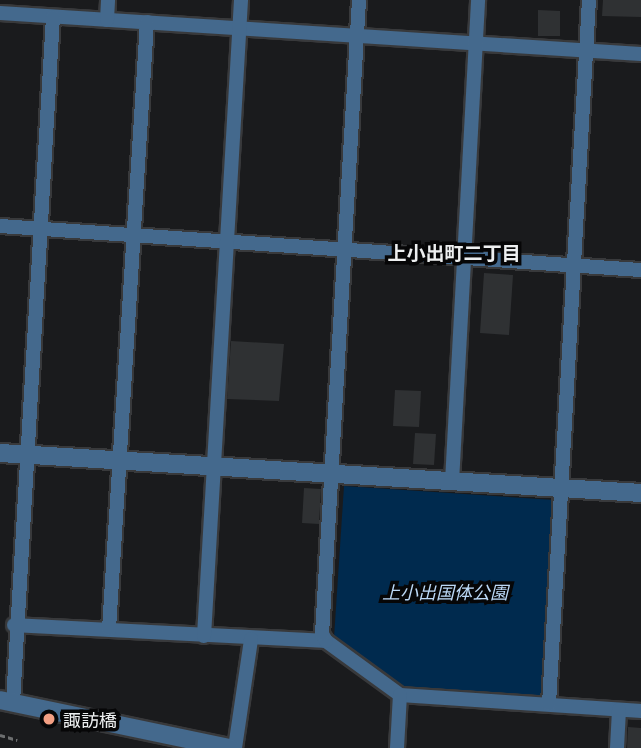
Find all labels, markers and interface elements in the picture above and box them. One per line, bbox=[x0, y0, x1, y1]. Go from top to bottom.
district label: 上小出町二丁目 bbox=[388, 241, 520, 263]
park label: 上小出国体公園 bbox=[382, 580, 508, 602]
place label: 諏訪橋 bbox=[63, 708, 117, 730]
marker: 諏訪橋 bbox=[41, 711, 57, 727]

